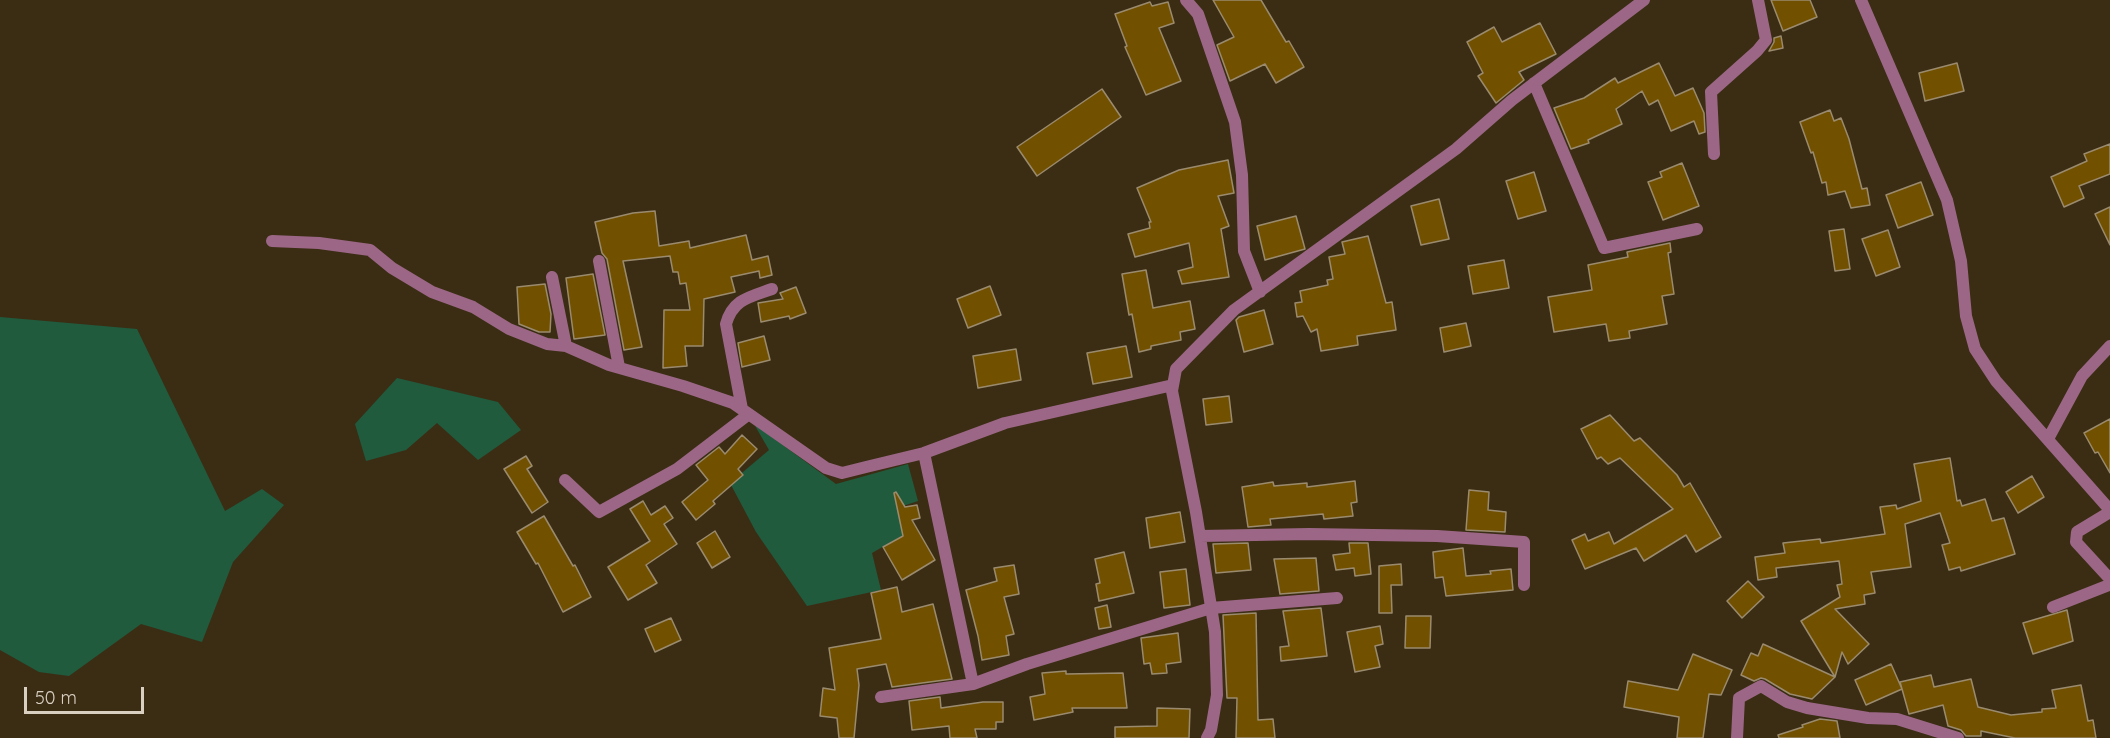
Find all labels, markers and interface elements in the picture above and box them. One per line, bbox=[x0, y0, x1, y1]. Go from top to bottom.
scale bar bbox=[27, 675, 147, 713]
text: 50 m bbox=[35, 686, 77, 709]

